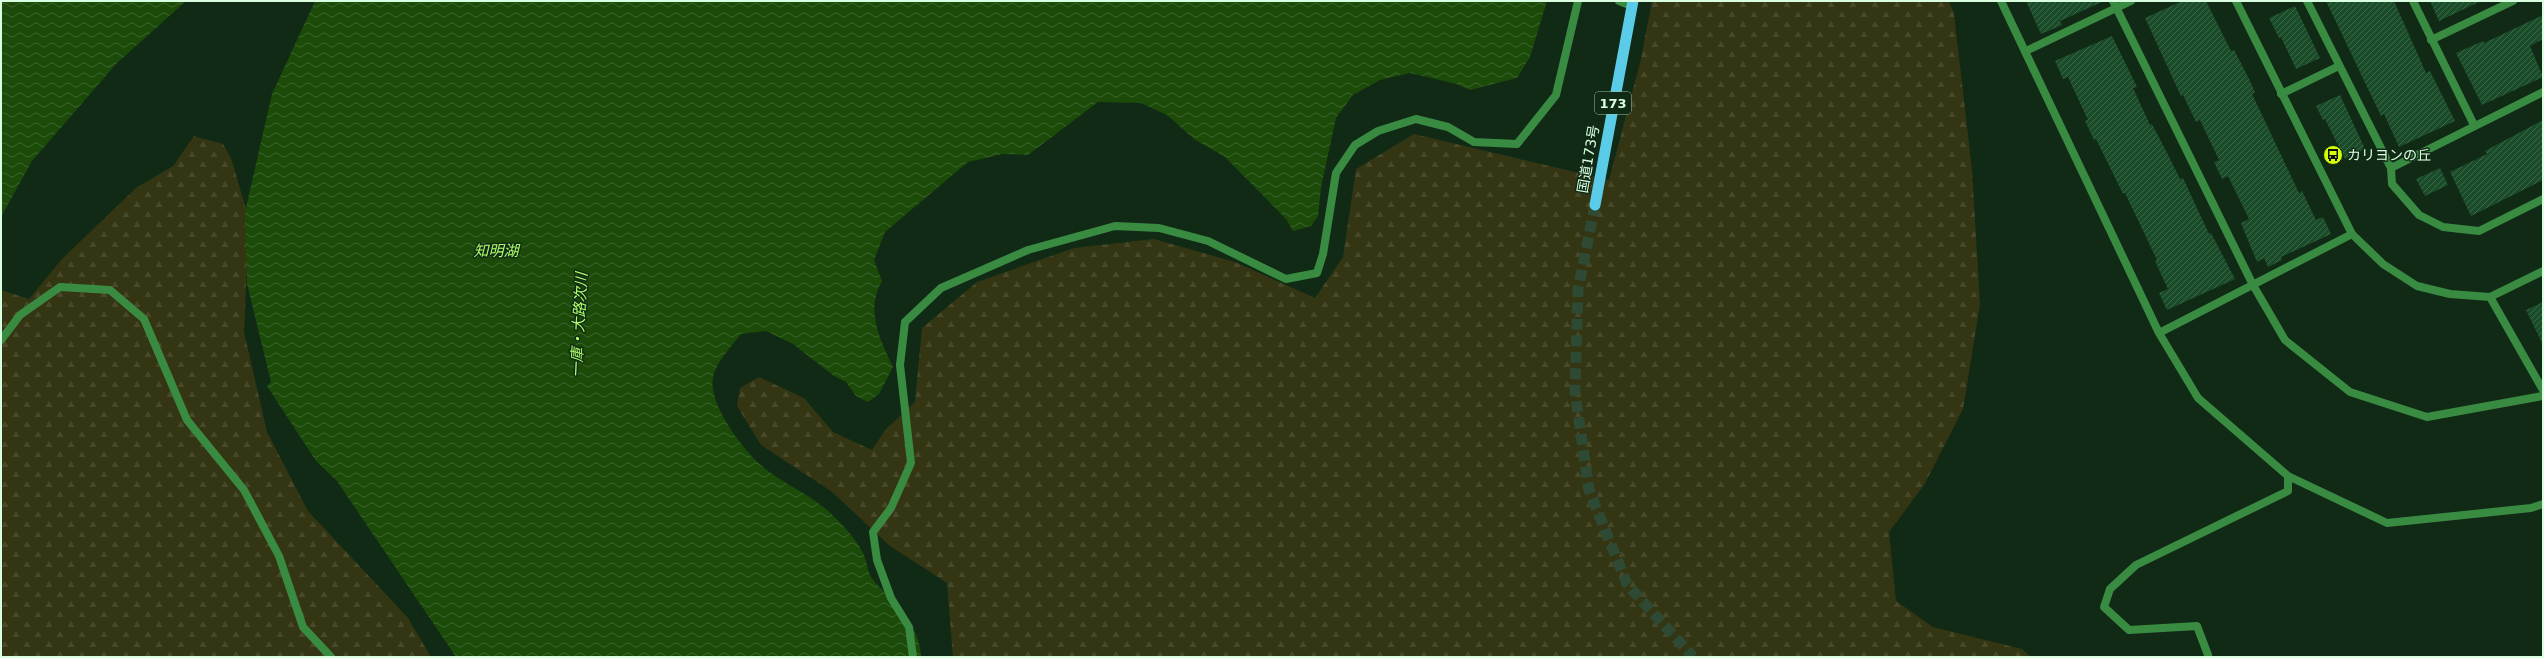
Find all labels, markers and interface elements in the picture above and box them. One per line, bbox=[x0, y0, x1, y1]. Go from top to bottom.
road number: 173 bbox=[1595, 92, 1631, 114]
street label: 国道173号 bbox=[1574, 124, 1602, 194]
bus stop icon: カリヨンの丘 bbox=[2322, 144, 2344, 166]
place label: カリヨンの丘 bbox=[2347, 147, 2431, 163]
water label: 知明湖 bbox=[473, 242, 520, 260]
water label: 一庫・大路次川 bbox=[567, 270, 591, 378]

